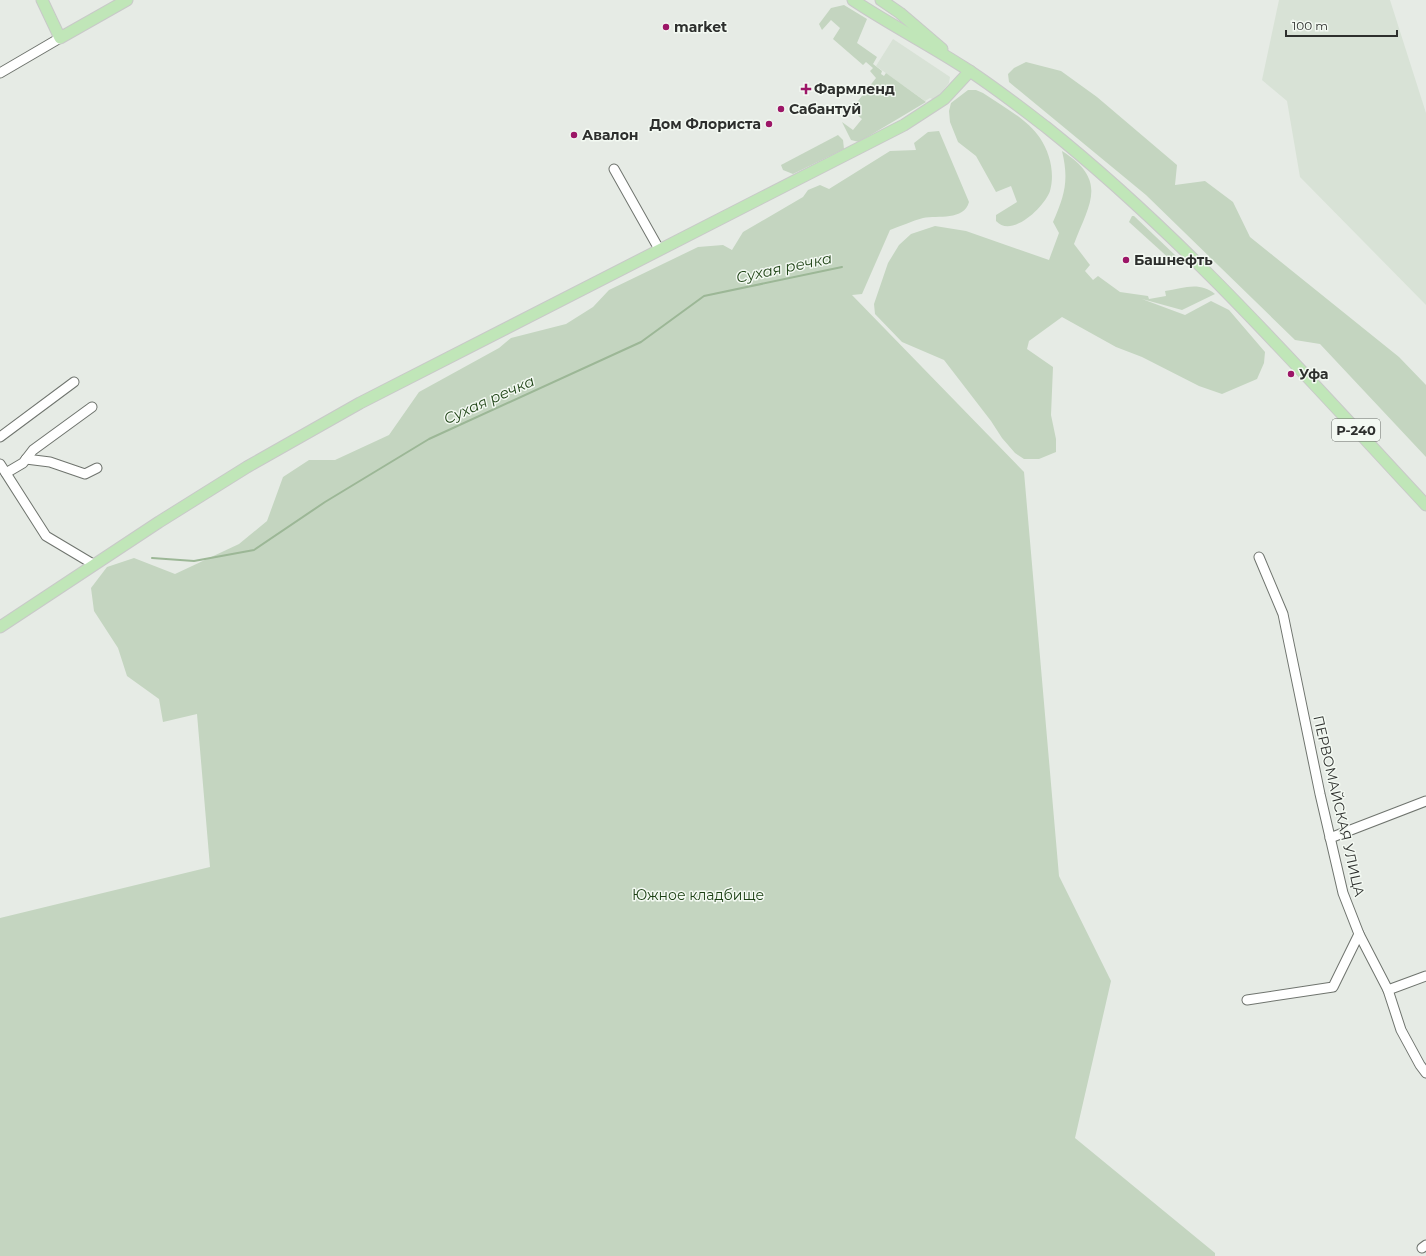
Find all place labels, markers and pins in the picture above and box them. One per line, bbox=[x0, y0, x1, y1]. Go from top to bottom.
place label: market bbox=[674, 18, 727, 36]
marker: market bbox=[661, 22, 671, 32]
place label: Фармленд bbox=[814, 80, 895, 98]
marker: Фармленд bbox=[801, 84, 811, 94]
place label: Сабантуй bbox=[789, 100, 861, 118]
marker: Сабантуй bbox=[776, 104, 786, 114]
place label: Дом Флориста bbox=[650, 115, 761, 133]
marker: Дом Флориста bbox=[764, 119, 774, 129]
place label: Авалон bbox=[582, 126, 639, 144]
marker: Авалон bbox=[569, 130, 579, 140]
place label: Башнефть bbox=[1134, 251, 1213, 269]
marker: Башнефть bbox=[1121, 255, 1131, 265]
place label: Уфа bbox=[1299, 365, 1329, 383]
marker: Уфа bbox=[1286, 369, 1296, 379]

